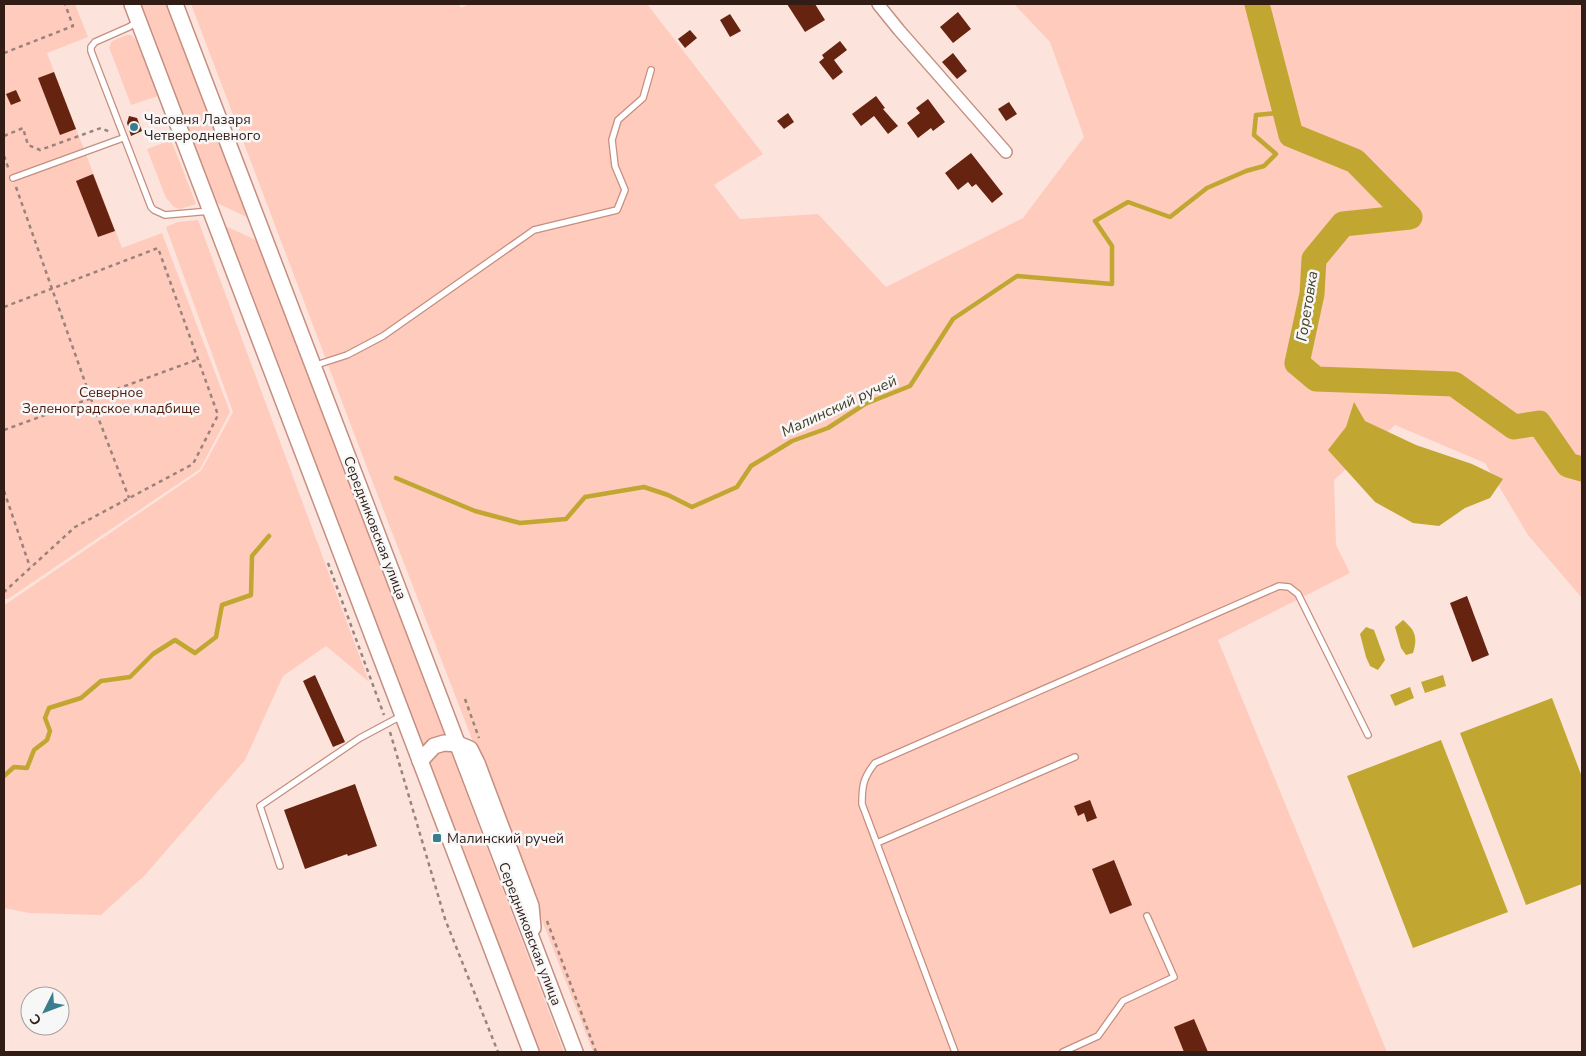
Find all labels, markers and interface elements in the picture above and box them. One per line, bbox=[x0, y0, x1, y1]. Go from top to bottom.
place label: Часовня Лазаря Четверодневного bbox=[144, 110, 261, 145]
marker: Часовня Лазаря Четверодневного bbox=[128, 121, 140, 133]
water label: Горетовка bbox=[1292, 269, 1322, 343]
water label: Малинский ручей bbox=[778, 370, 900, 442]
park label: Северное Зеленоградское кладбище bbox=[22, 383, 200, 418]
street label: Середниковская улица bbox=[339, 454, 411, 602]
place label: Малинский ручей bbox=[447, 829, 564, 848]
marker: Малинский ручей bbox=[431, 832, 443, 844]
street label: Середниковская улица bbox=[494, 860, 566, 1008]
north arrow bbox=[20, 986, 70, 1036]
text: С bbox=[25, 1009, 46, 1029]

